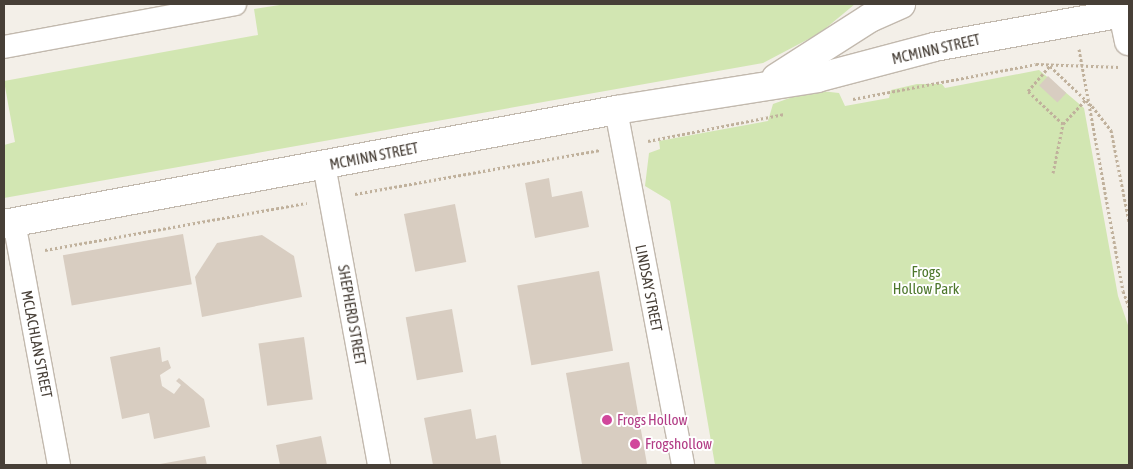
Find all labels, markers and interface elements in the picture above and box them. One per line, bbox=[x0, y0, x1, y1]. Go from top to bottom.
street label: MCMINN STREET bbox=[890, 30, 982, 68]
street label: MCMINN STREET bbox=[328, 139, 420, 173]
street label: LINDSAY STREET bbox=[632, 243, 666, 333]
park label: Frogs Hollow Park bbox=[893, 262, 959, 297]
street label: SHEPHERD STREET bbox=[334, 263, 370, 367]
street label: MCLACHLAN STREET bbox=[18, 289, 56, 399]
place label: Frogs Hollow bbox=[617, 411, 687, 429]
marker: Frogs Hollow bbox=[601, 414, 613, 426]
place label: Frogshollow bbox=[645, 435, 712, 453]
marker: Frogshollow bbox=[629, 438, 641, 450]

